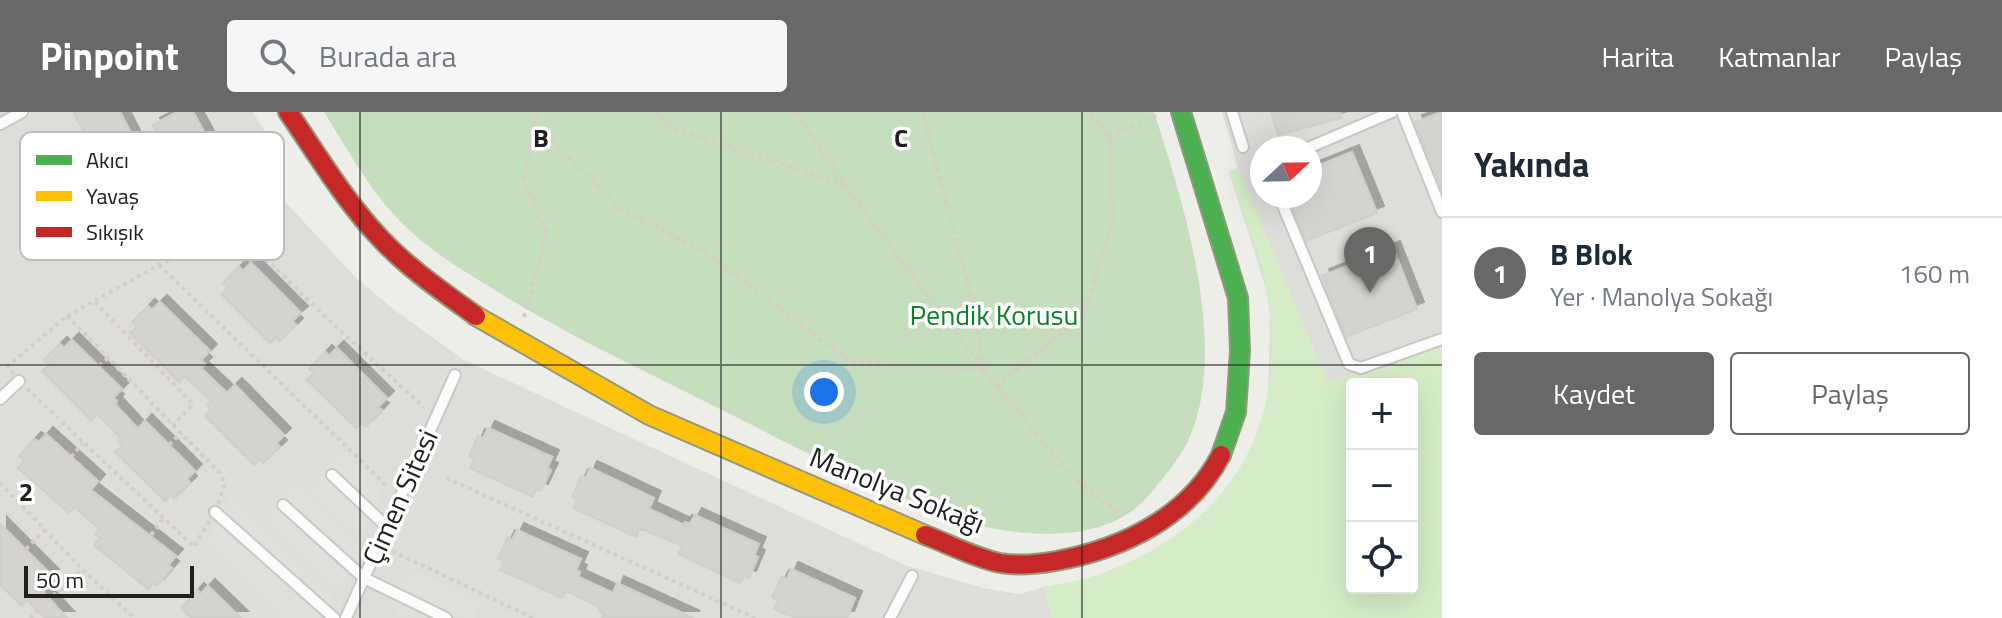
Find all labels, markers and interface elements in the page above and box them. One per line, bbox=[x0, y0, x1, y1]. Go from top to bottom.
search box bbox=[227, 20, 787, 92]
text: Pinpoint bbox=[40, 27, 179, 85]
text: Burada ara bbox=[319, 33, 457, 79]
icon: search bbox=[255, 34, 299, 78]
text: Harita bbox=[1602, 35, 1674, 78]
text: Katmanlar bbox=[1718, 35, 1841, 78]
text: Paylaş bbox=[1885, 35, 1962, 78]
text: B bbox=[533, 118, 549, 157]
text: C bbox=[894, 118, 908, 157]
legend bbox=[20, 132, 284, 260]
north arrow bbox=[1250, 136, 1322, 208]
text: Yakında bbox=[1474, 138, 1589, 190]
text: Akıcı bbox=[86, 143, 129, 177]
text: Yavaş bbox=[86, 179, 139, 213]
text: Sıkışık bbox=[86, 215, 144, 249]
pin: 1 bbox=[1344, 227, 1396, 293]
text: B Blok bbox=[1550, 231, 1633, 277]
text: 1 bbox=[1493, 254, 1507, 293]
text: 160 m bbox=[1899, 254, 1970, 293]
text: Yer · Manolya Sokağı bbox=[1550, 277, 1773, 316]
park label: Pendik Korusu bbox=[910, 293, 1078, 336]
button: Kaydet bbox=[1474, 352, 1714, 435]
button: Paylaş bbox=[1730, 352, 1970, 435]
your location bbox=[804, 372, 844, 412]
map controls bbox=[1346, 378, 1418, 594]
button: + bbox=[1346, 378, 1418, 450]
street label: Çimen Sitesi bbox=[351, 422, 449, 572]
street label: Manolya Sokağı bbox=[803, 435, 991, 544]
button: − bbox=[1346, 450, 1418, 522]
text: 2 bbox=[19, 472, 33, 511]
button: locate bbox=[1346, 522, 1418, 594]
scale bar bbox=[24, 562, 194, 598]
text: 50 m bbox=[36, 563, 84, 597]

